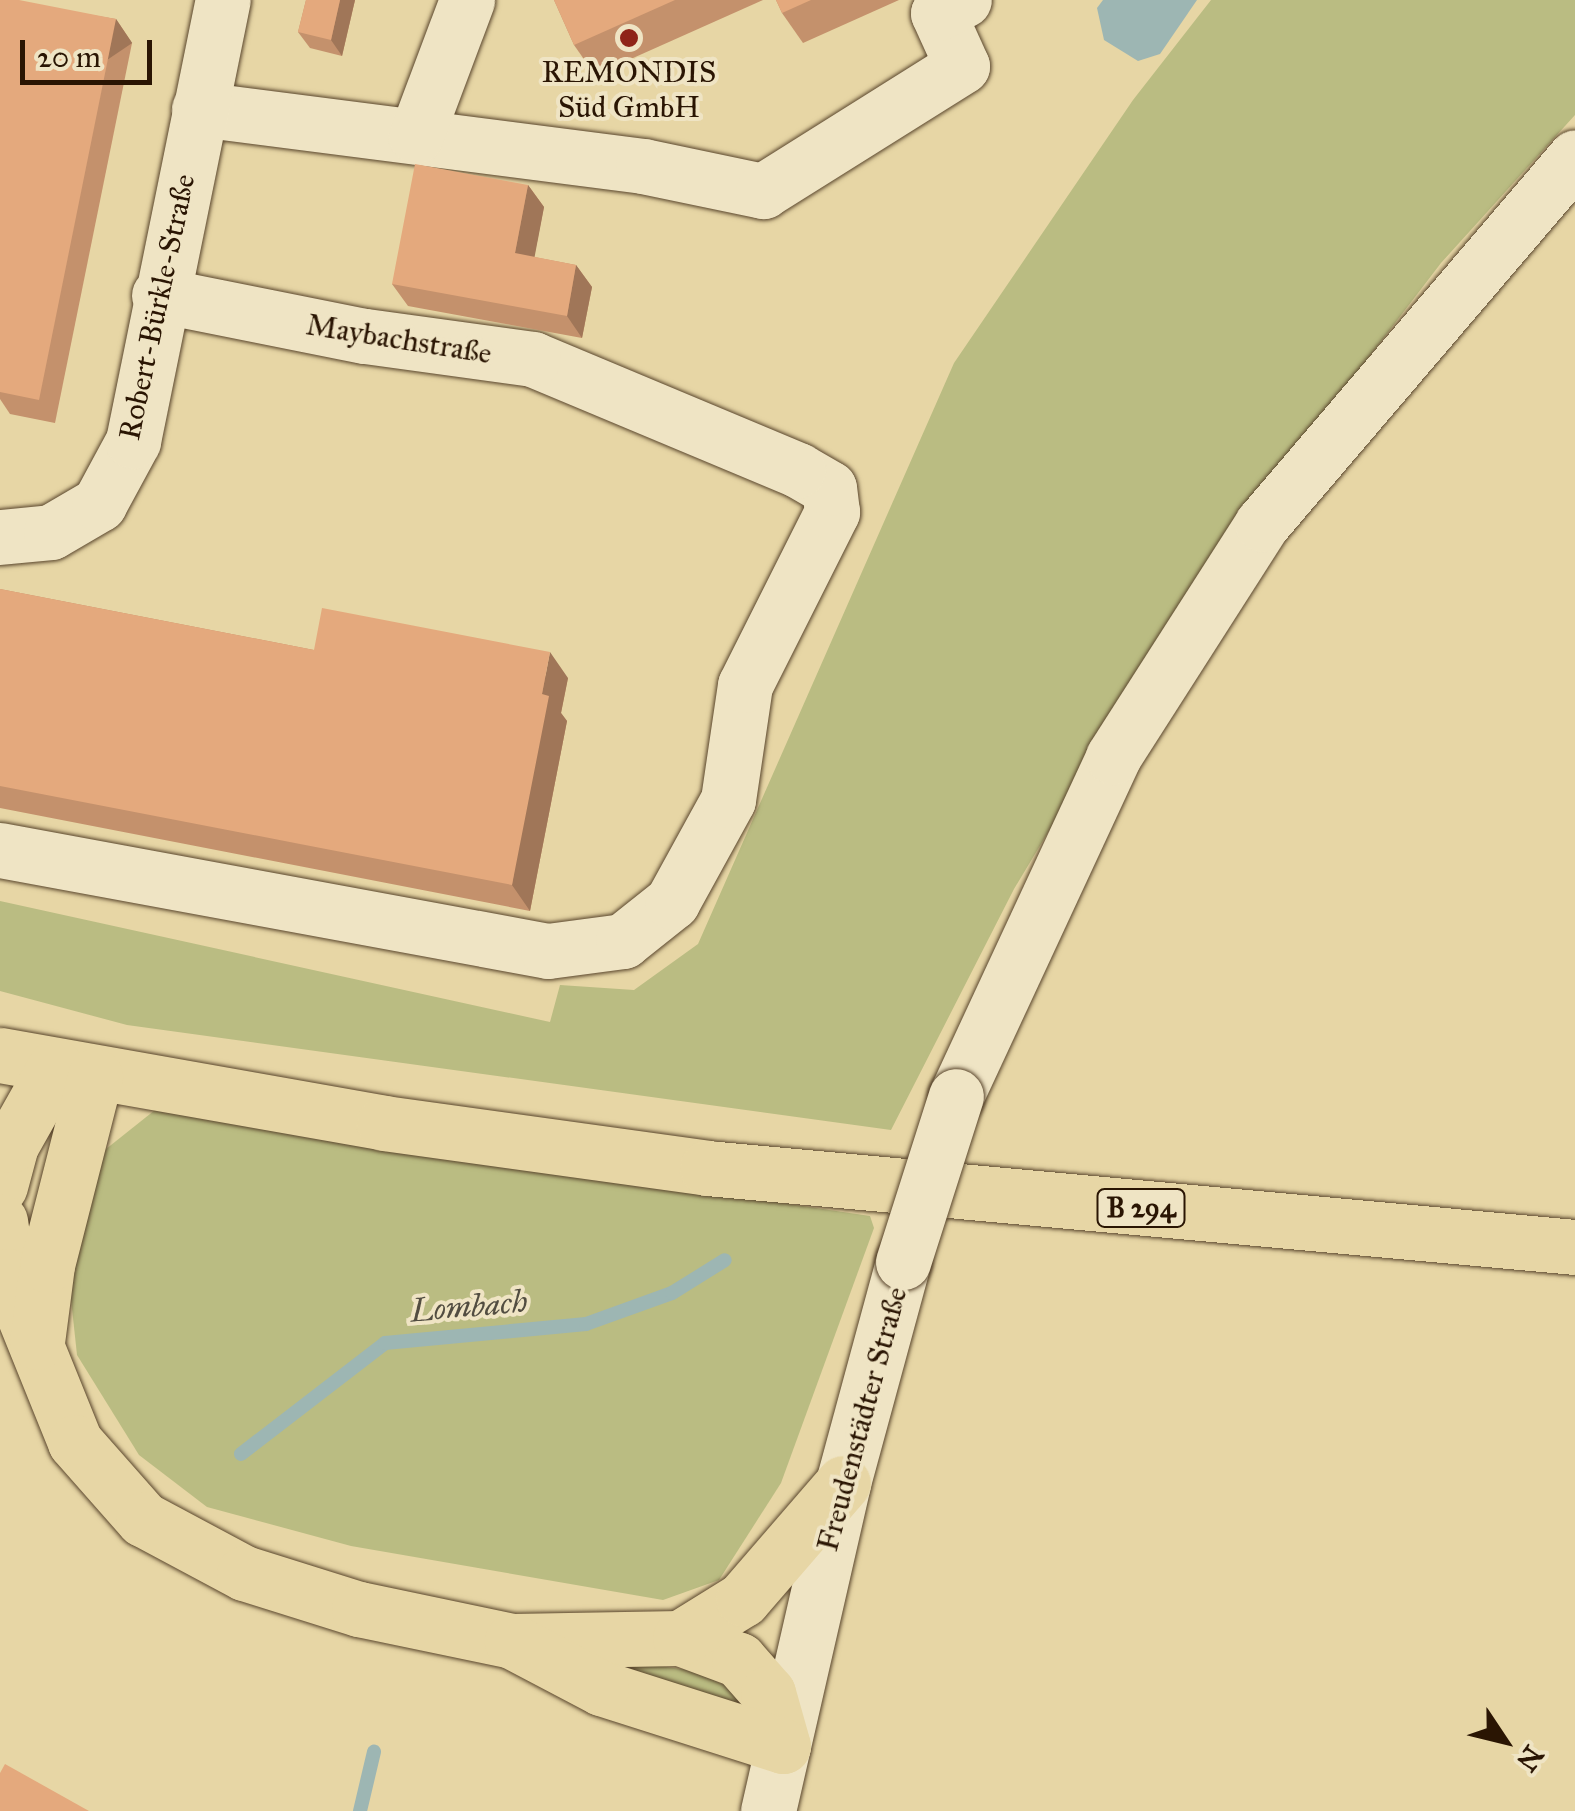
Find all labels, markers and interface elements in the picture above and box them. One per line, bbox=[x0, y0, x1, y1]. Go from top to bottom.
scale bar bbox=[25, 20, 158, 82]
marker: REMONDIS Süd GmbH bbox=[618, 27, 640, 49]
text: 20 m bbox=[37, 39, 101, 75]
place label: REMONDIS Süd GmbH bbox=[542, 54, 716, 124]
street label: Robert-Bürkle-Straße bbox=[111, 171, 203, 443]
street label: Maybachstraße bbox=[304, 307, 494, 371]
road number: B 294 bbox=[1096, 1185, 1186, 1231]
water label: Lombach bbox=[409, 1283, 529, 1331]
street label: Freudenstädter Straße bbox=[809, 1283, 915, 1555]
north arrow bbox=[1455, 1691, 1555, 1791]
text: N bbox=[1509, 1739, 1551, 1778]

